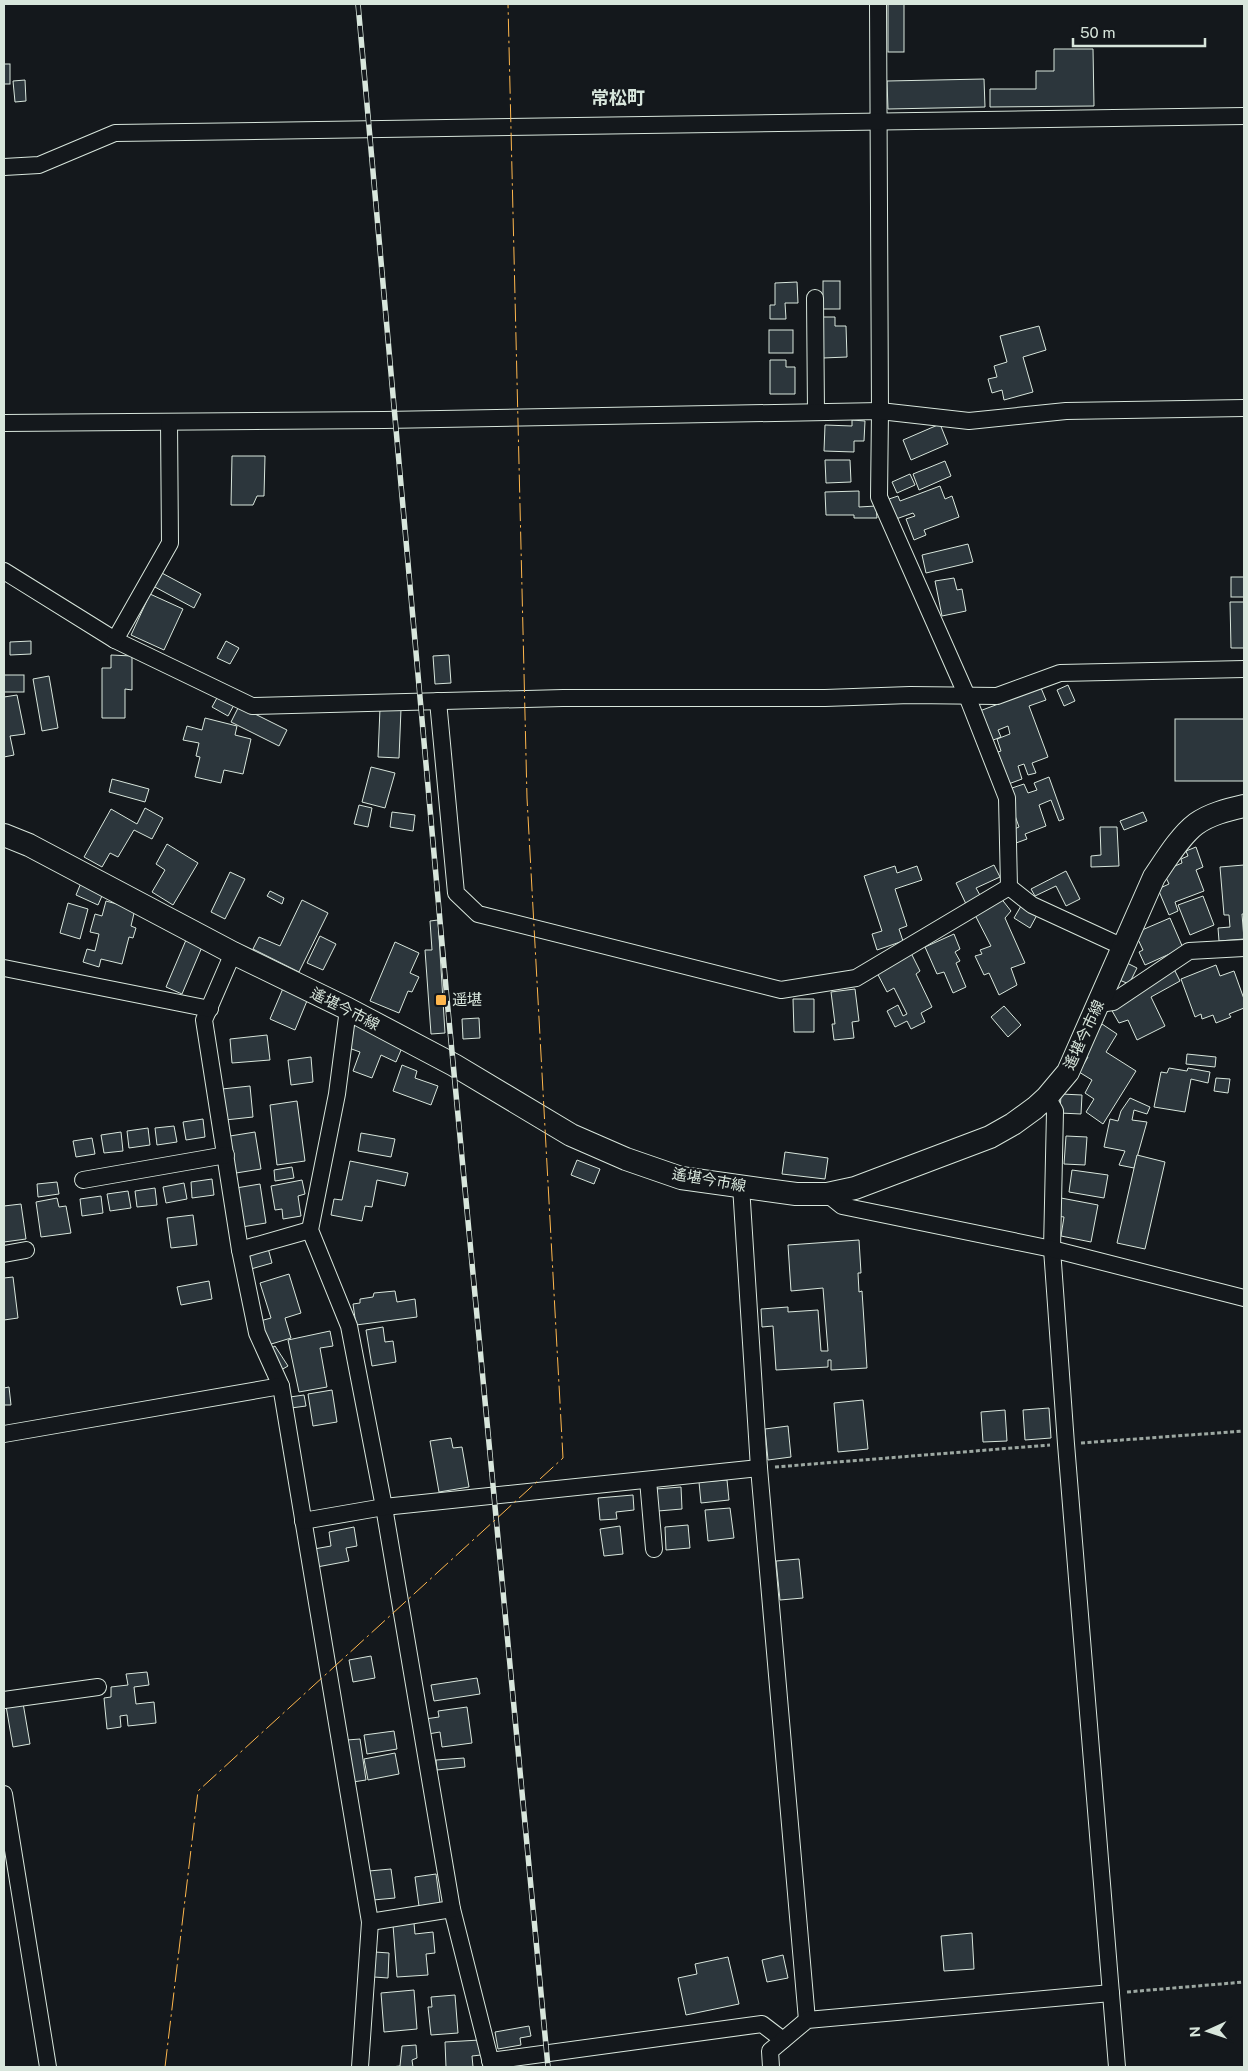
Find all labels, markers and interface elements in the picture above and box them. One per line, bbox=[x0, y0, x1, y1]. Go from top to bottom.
scale bar bbox=[1073, 15, 1206, 47]
text: 50 m bbox=[1080, 24, 1115, 41]
district label: 常松町 bbox=[591, 87, 645, 108]
street label: 遙堪今市線 bbox=[308, 984, 383, 1033]
place label: 遥堪 bbox=[452, 991, 482, 1008]
marker: 遥堪 bbox=[434, 993, 448, 1007]
street label: 遙堪今市線 bbox=[1060, 997, 1107, 1072]
street label: 遙堪今市線 bbox=[671, 1165, 748, 1194]
north arrow bbox=[1183, 2006, 1233, 2056]
text: N bbox=[1187, 2026, 1203, 2038]

